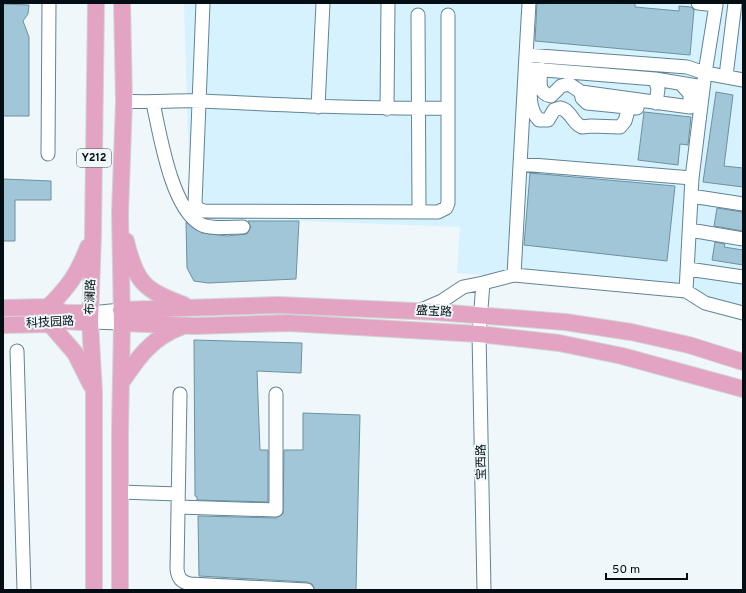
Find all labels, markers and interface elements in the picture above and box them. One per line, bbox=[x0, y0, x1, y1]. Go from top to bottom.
road number: Y212 bbox=[77, 149, 111, 167]
street label: 布澜路 bbox=[82, 279, 100, 315]
street label: 盛宝路 bbox=[416, 303, 452, 321]
street label: 科技园路 bbox=[26, 314, 74, 332]
street label: 宝西路 bbox=[474, 444, 490, 480]
scale bar bbox=[606, 555, 687, 581]
text: 50 m bbox=[612, 562, 640, 578]

